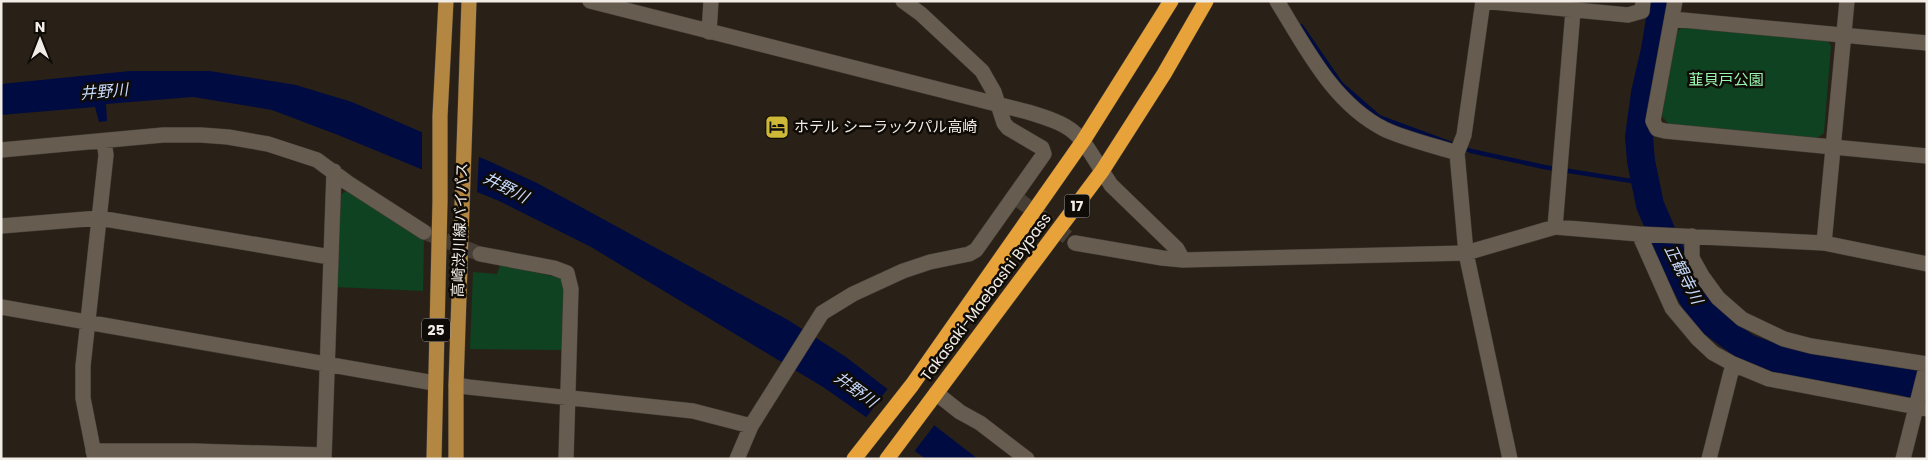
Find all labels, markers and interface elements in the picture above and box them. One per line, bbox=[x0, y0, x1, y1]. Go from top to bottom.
north arrow bbox=[15, 15, 65, 65]
text: N bbox=[35, 17, 45, 37]
park label: 韮貝戸公園 bbox=[1688, 69, 1764, 90]
water label: 井野川 bbox=[79, 78, 131, 105]
hotel icon: ホテル シーラックパル高崎 bbox=[764, 114, 790, 140]
place label: ホテル シーラックパル高崎 bbox=[794, 116, 977, 137]
street label: 高崎渋川線バイパス bbox=[447, 162, 472, 298]
water label: 井野川 bbox=[479, 166, 534, 209]
road number: 17 bbox=[1064, 195, 1090, 218]
street label: Takasaki-Maebashi Bypass bbox=[915, 208, 1056, 385]
water label: 正観寺川 bbox=[1659, 240, 1709, 310]
road number: 25 bbox=[422, 318, 450, 342]
water label: 井野川 bbox=[830, 366, 883, 414]

